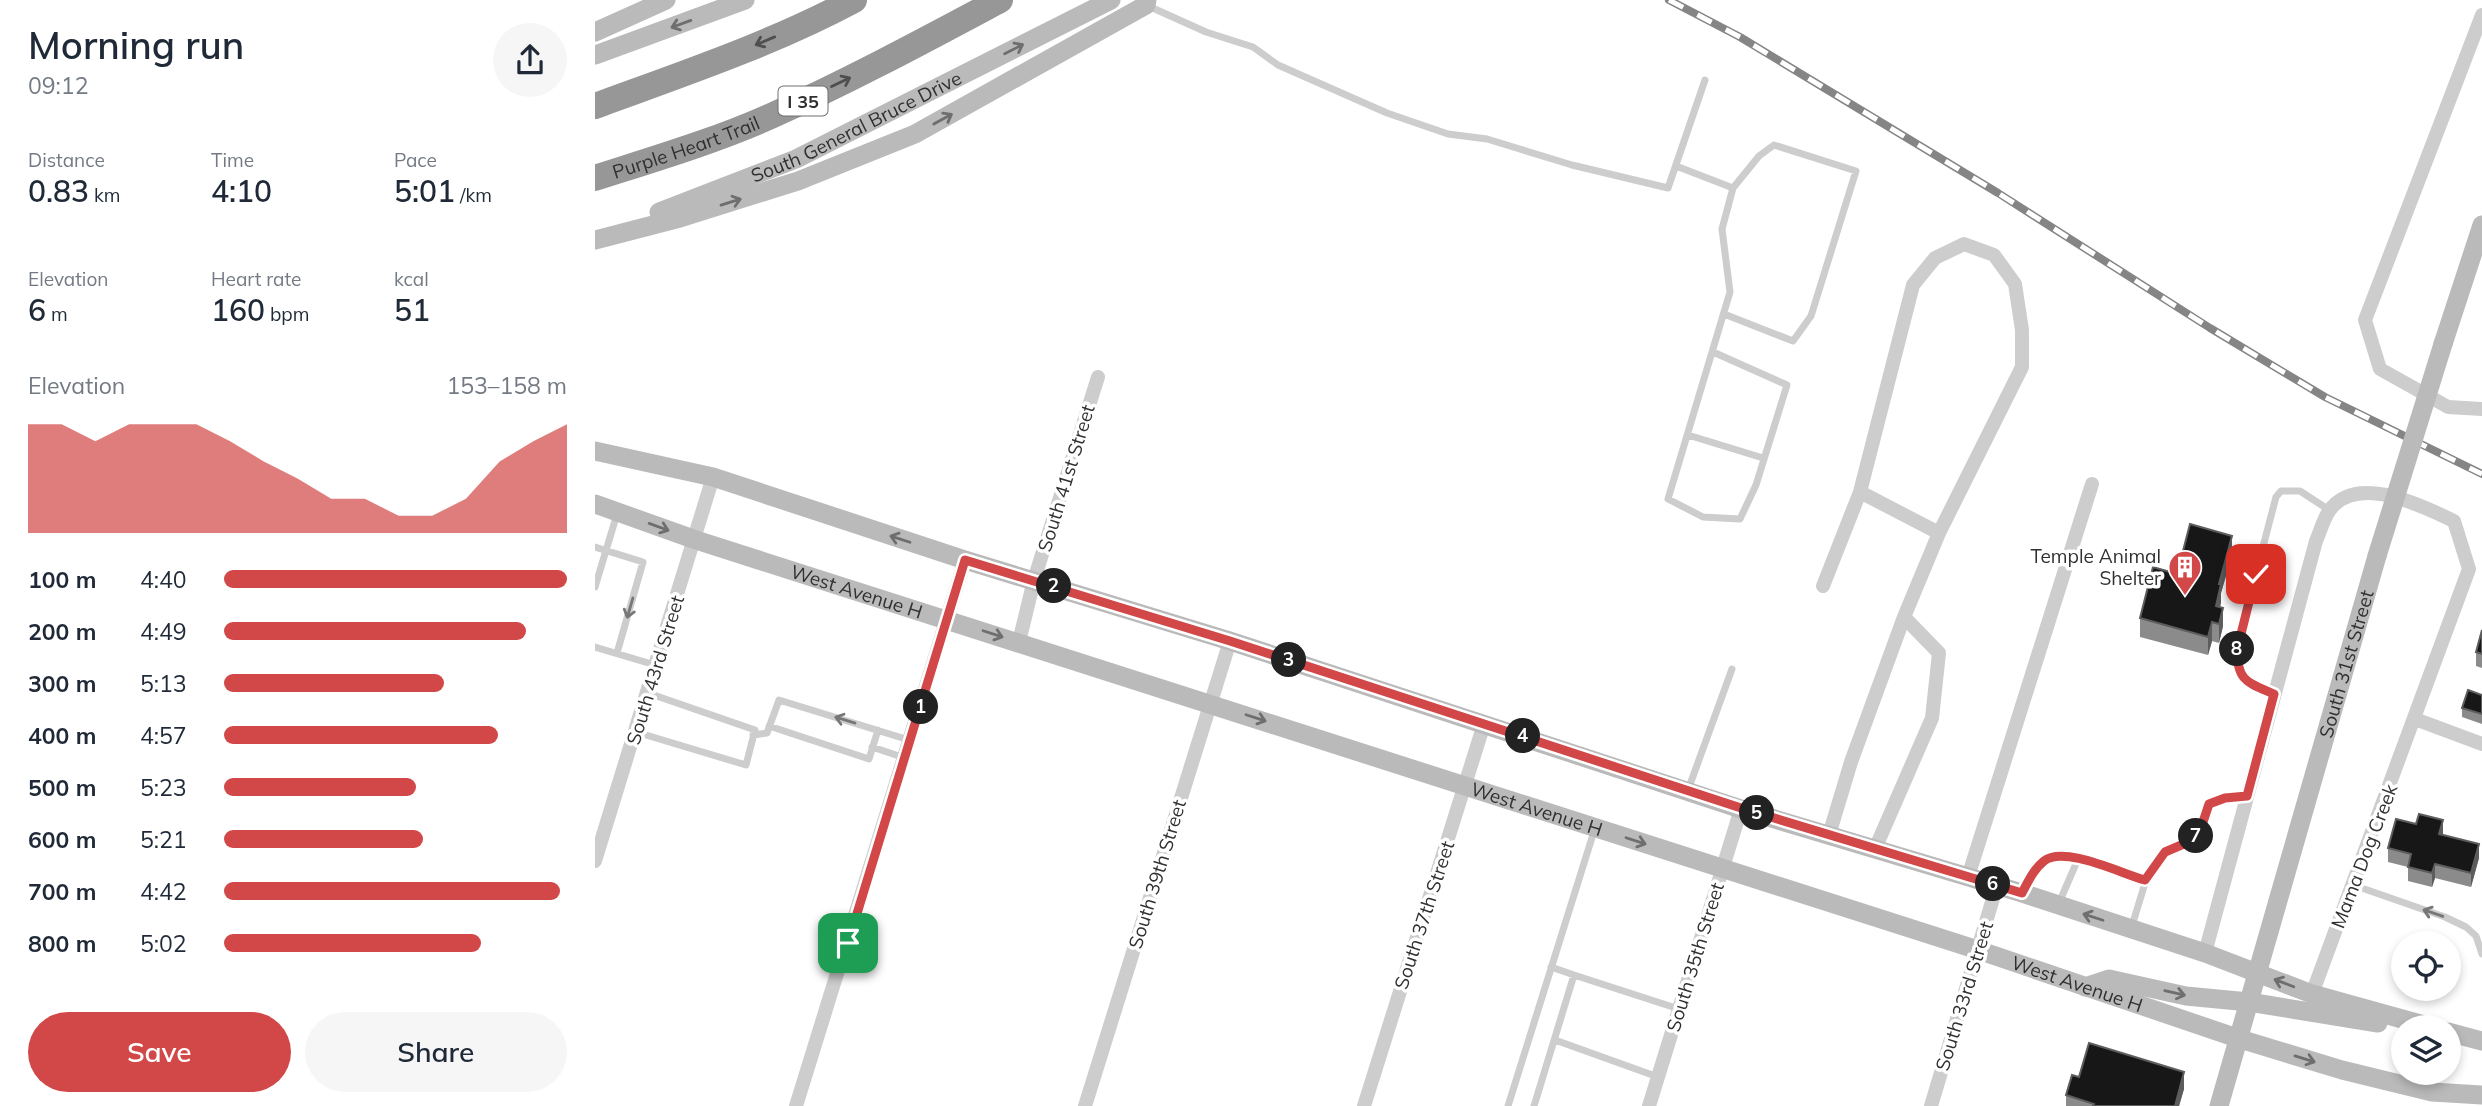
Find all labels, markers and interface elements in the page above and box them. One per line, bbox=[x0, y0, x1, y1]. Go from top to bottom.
one-way arrow bbox=[670, 18, 692, 31]
text: Morning run bbox=[28, 21, 244, 69]
button: share bbox=[493, 23, 567, 97]
one-way arrow bbox=[754, 35, 776, 48]
one-way arrow bbox=[1004, 41, 1024, 55]
street label: South General Bruce Drive bbox=[747, 66, 965, 187]
text: 09:12 bbox=[28, 71, 88, 100]
one-way arrow bbox=[830, 75, 851, 89]
road number: I 35 bbox=[779, 86, 827, 116]
street label: Purple Heart Trail bbox=[609, 110, 763, 184]
one-way arrow bbox=[932, 112, 953, 125]
text: Distance bbox=[28, 148, 105, 172]
text: Time bbox=[211, 148, 254, 172]
text: Pace bbox=[394, 148, 437, 172]
text: 0.83 bbox=[28, 172, 89, 210]
text: 4:10 bbox=[211, 172, 272, 210]
text: 5:01 bbox=[394, 172, 455, 210]
text: km bbox=[89, 183, 121, 207]
text: /km bbox=[455, 183, 492, 207]
one-way arrow bbox=[720, 194, 742, 207]
text: Elevation bbox=[28, 267, 108, 291]
text: Heart rate bbox=[211, 267, 301, 291]
text: kcal bbox=[394, 267, 429, 291]
text: 6 bbox=[28, 291, 46, 329]
text: 160 bbox=[211, 291, 265, 329]
text: 51 bbox=[394, 291, 430, 329]
text: m bbox=[46, 302, 68, 326]
text: bpm bbox=[265, 302, 309, 326]
text: Elevation bbox=[28, 371, 125, 400]
text: 153–158 m bbox=[446, 371, 567, 400]
street label: South 41st Street bbox=[1032, 401, 1100, 555]
one-way arrow bbox=[648, 522, 670, 534]
one-way arrow bbox=[890, 532, 912, 544]
place label: Temple Animal Shelter bbox=[2031, 544, 2161, 590]
pin bbox=[2226, 544, 2286, 604]
building icon: Temple Animal Shelter bbox=[2166, 548, 2204, 597]
icon: check bbox=[2237, 555, 2275, 593]
street label: West Avenue H bbox=[788, 559, 926, 624]
text: 100 m bbox=[28, 565, 96, 594]
text: 4:40 bbox=[140, 565, 187, 594]
pin: 2 bbox=[1037, 568, 1071, 604]
text: 2 bbox=[1048, 573, 1059, 597]
street label: South 31st Street bbox=[2313, 587, 2379, 741]
street label: South 43rd Street bbox=[621, 592, 689, 748]
one-way arrow bbox=[622, 596, 635, 618]
text: 200 m bbox=[28, 617, 96, 646]
text: 4:49 bbox=[140, 617, 187, 646]
one-way arrow bbox=[981, 629, 1003, 641]
pin: 8 bbox=[2219, 632, 2255, 666]
text: 8 bbox=[2231, 636, 2242, 660]
pin: 3 bbox=[1271, 642, 1307, 678]
text: 3 bbox=[1283, 647, 1294, 671]
text: 300 m bbox=[28, 669, 96, 698]
text: 5:13 bbox=[140, 669, 187, 698]
pin: 1 bbox=[903, 690, 939, 724]
text: 1 bbox=[915, 694, 926, 718]
one-way arrow bbox=[1245, 712, 1267, 725]
one-way arrow bbox=[835, 713, 857, 726]
pin: 4 bbox=[1506, 718, 1541, 754]
text: 400 m bbox=[28, 721, 96, 750]
text: 4:57 bbox=[140, 721, 187, 750]
text: 4 bbox=[1517, 723, 1528, 747]
text: 500 m bbox=[28, 773, 96, 802]
text: 5:23 bbox=[140, 773, 187, 802]
street label: West Avenue H bbox=[1468, 777, 1606, 841]
street label: Mama Dog Creek bbox=[2325, 780, 2403, 931]
street label: South 39th Street bbox=[1123, 796, 1191, 951]
pin: 5 bbox=[1739, 796, 1775, 830]
text: 5 bbox=[1751, 800, 1762, 824]
pin: 7 bbox=[2179, 818, 2213, 854]
text: 7 bbox=[2190, 823, 2201, 847]
text: 600 m bbox=[28, 825, 96, 854]
text: 5:21 bbox=[140, 825, 187, 854]
one-way arrow bbox=[1624, 835, 1646, 848]
street label: South 37th Street bbox=[1389, 838, 1459, 992]
pin: 6 bbox=[1975, 866, 2011, 902]
text: 6 bbox=[1987, 871, 1998, 895]
text: 700 m bbox=[28, 877, 96, 906]
text: 4:42 bbox=[140, 877, 187, 906]
street label: South 35th Street bbox=[1661, 879, 1729, 1034]
one-way arrow bbox=[2423, 906, 2445, 918]
one-way arrow bbox=[2082, 910, 2104, 923]
pin bbox=[818, 913, 878, 973]
street label: South 33rd Street bbox=[1930, 918, 1998, 1074]
icon: arrive bbox=[829, 924, 867, 962]
text: 800 m bbox=[28, 929, 96, 958]
text: 5:02 bbox=[140, 929, 187, 958]
map controls bbox=[2391, 931, 2461, 1085]
button: locate bbox=[2391, 931, 2461, 1001]
street label: West Avenue H bbox=[2008, 950, 2146, 1017]
one-way arrow bbox=[2274, 975, 2296, 988]
one-way arrow bbox=[2163, 987, 2186, 1001]
button: Save bbox=[28, 1012, 291, 1092]
button: Share bbox=[305, 1012, 567, 1092]
button: layers bbox=[2391, 1015, 2461, 1085]
one-way arrow bbox=[2294, 1054, 2316, 1067]

